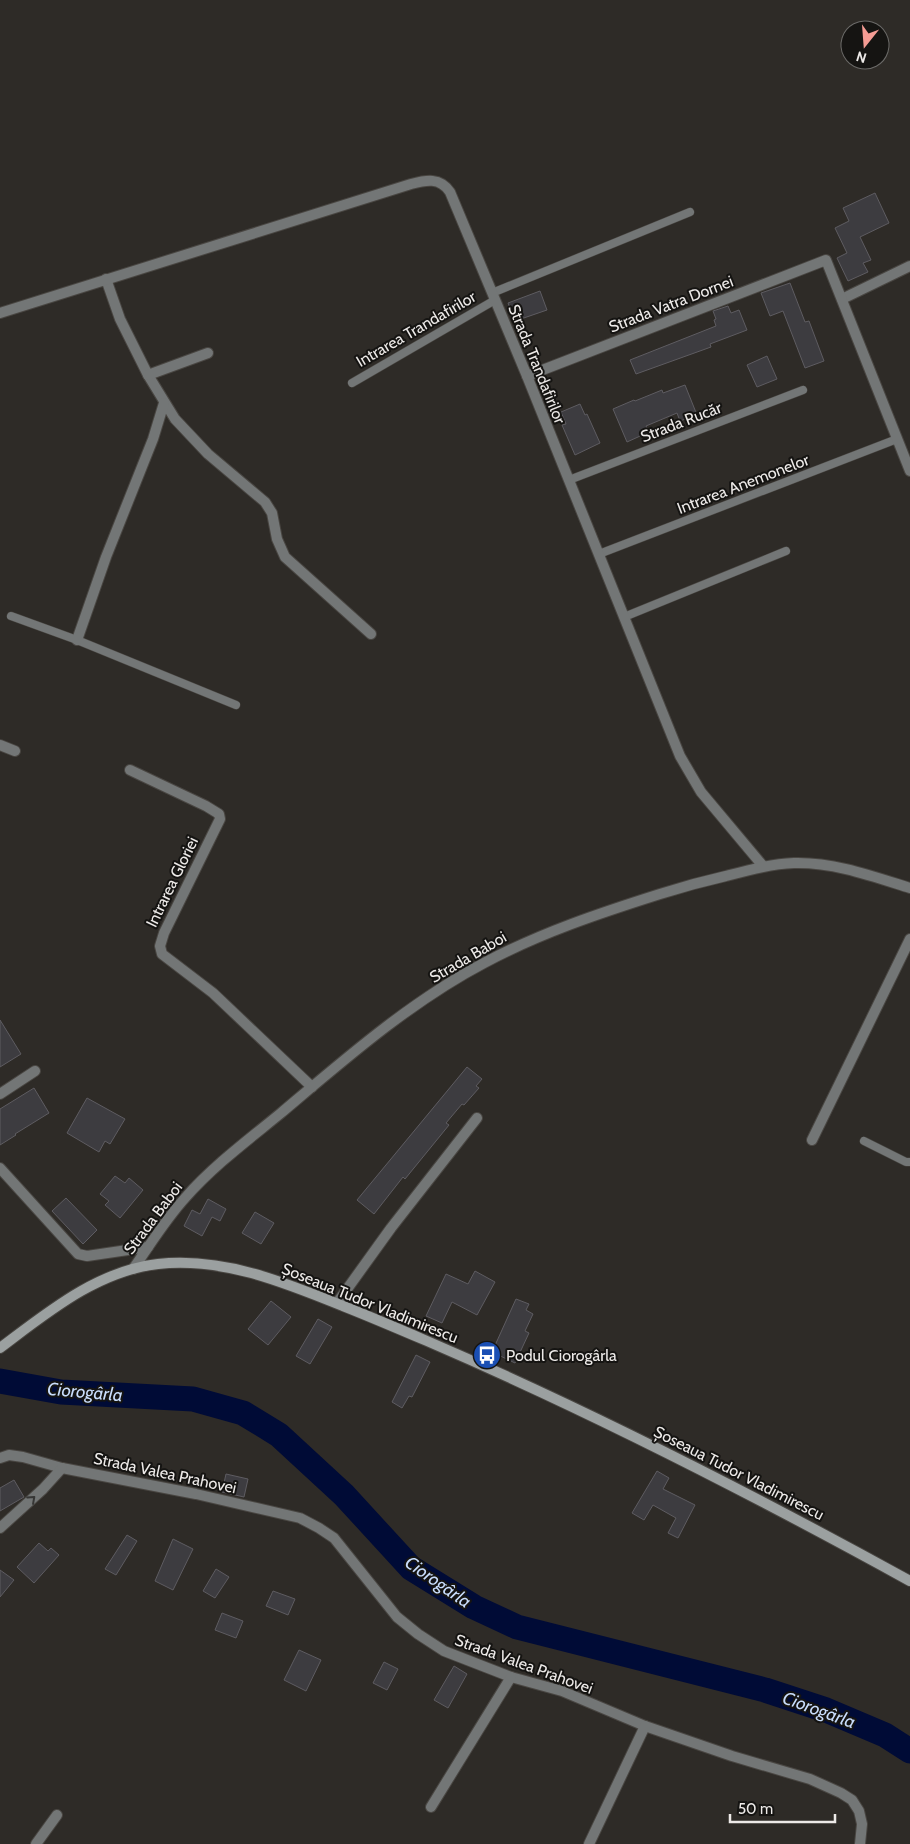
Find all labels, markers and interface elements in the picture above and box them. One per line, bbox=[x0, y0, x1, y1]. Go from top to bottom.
north arrow bbox=[840, 20, 890, 70]
text: N bbox=[854, 47, 869, 67]
street label: Strada Vatra Dornei bbox=[606, 272, 736, 336]
street label: Intrarea Trandafirilor bbox=[353, 287, 480, 371]
street label: Strada Trandafirilor bbox=[504, 301, 570, 427]
street label: Strada Rucăr bbox=[638, 398, 725, 446]
street label: Intrarea Anemonelor bbox=[674, 450, 812, 518]
street label: Intrarea Gloriei bbox=[142, 834, 202, 930]
street label: Strada Baboi bbox=[426, 927, 510, 987]
street label: Strada Baboi bbox=[120, 1178, 186, 1258]
street label: Șoseaua Tudor Vladimirescu bbox=[279, 1259, 461, 1348]
bus stop icon: Podul Ciorogârla bbox=[472, 1340, 502, 1370]
place label: Podul Ciorogârla bbox=[506, 1346, 617, 1365]
water label: Ciorogârla bbox=[46, 1378, 124, 1406]
street label: Șoseaua Tudor Vladimirescu bbox=[650, 1422, 827, 1525]
street label: Strada Valea Prahovei bbox=[92, 1449, 238, 1497]
one-way arrow bbox=[27, 1496, 36, 1505]
water label: Ciorogârla bbox=[401, 1551, 475, 1613]
street label: Strada Valea Prahovei bbox=[452, 1630, 596, 1698]
water label: Ciorogârla bbox=[780, 1687, 858, 1733]
scale bar bbox=[730, 1792, 835, 1824]
text: 50 m bbox=[738, 1800, 773, 1818]

